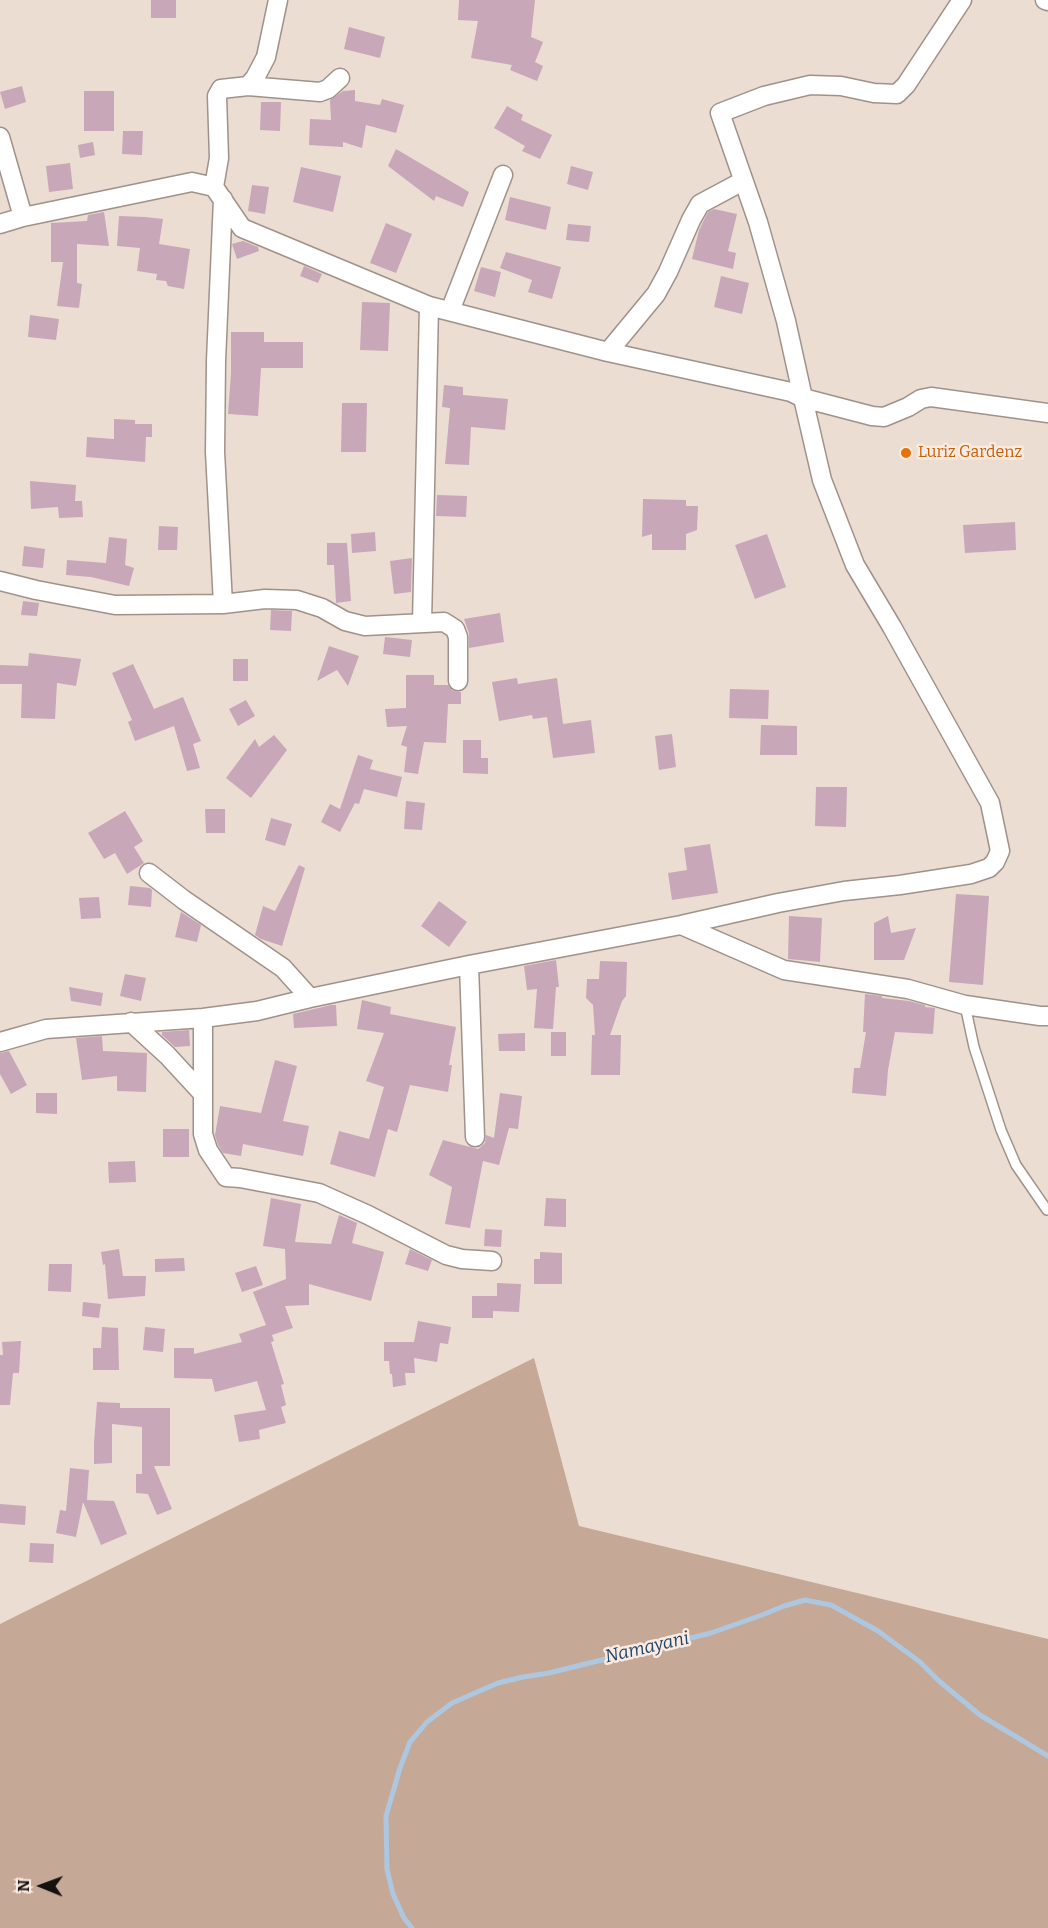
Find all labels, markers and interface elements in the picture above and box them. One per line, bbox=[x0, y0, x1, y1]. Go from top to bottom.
place label: Luriz Gardenz bbox=[918, 443, 1022, 463]
marker: Luriz Gardenz bbox=[899, 446, 913, 460]
water label: Namayani bbox=[603, 1628, 691, 1668]
north arrow bbox=[12, 1856, 72, 1916]
text: N bbox=[14, 1879, 33, 1892]

